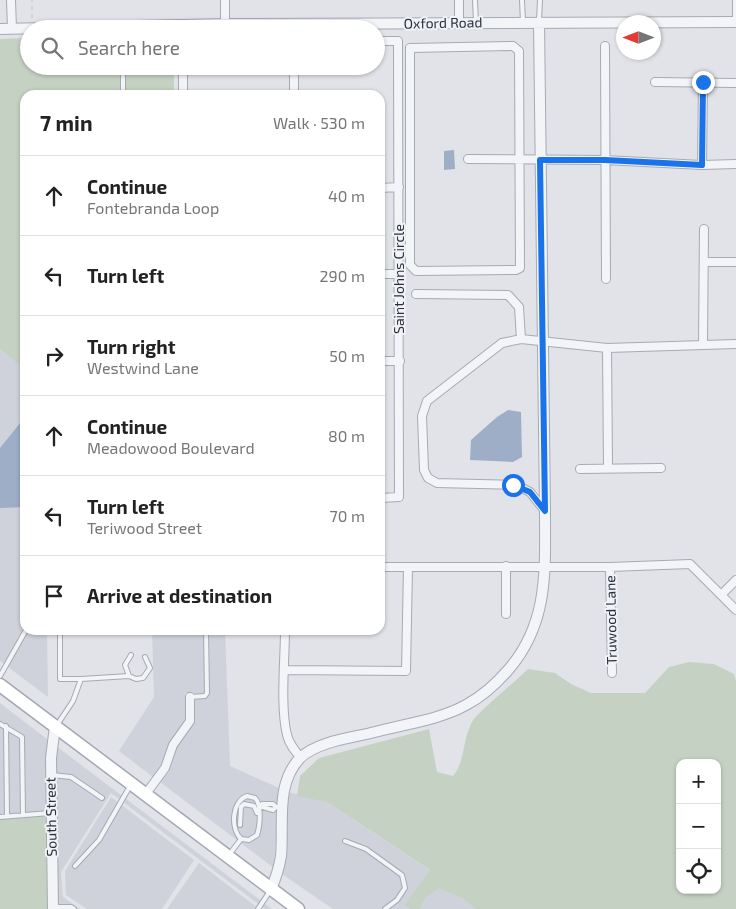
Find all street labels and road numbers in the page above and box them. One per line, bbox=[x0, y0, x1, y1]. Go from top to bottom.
street label: Oxford Road bbox=[403, 13, 483, 32]
street label: Saint Johns Circle bbox=[390, 224, 407, 334]
street label: Truwood Lane bbox=[601, 575, 620, 665]
street label: South Street bbox=[41, 777, 60, 857]

